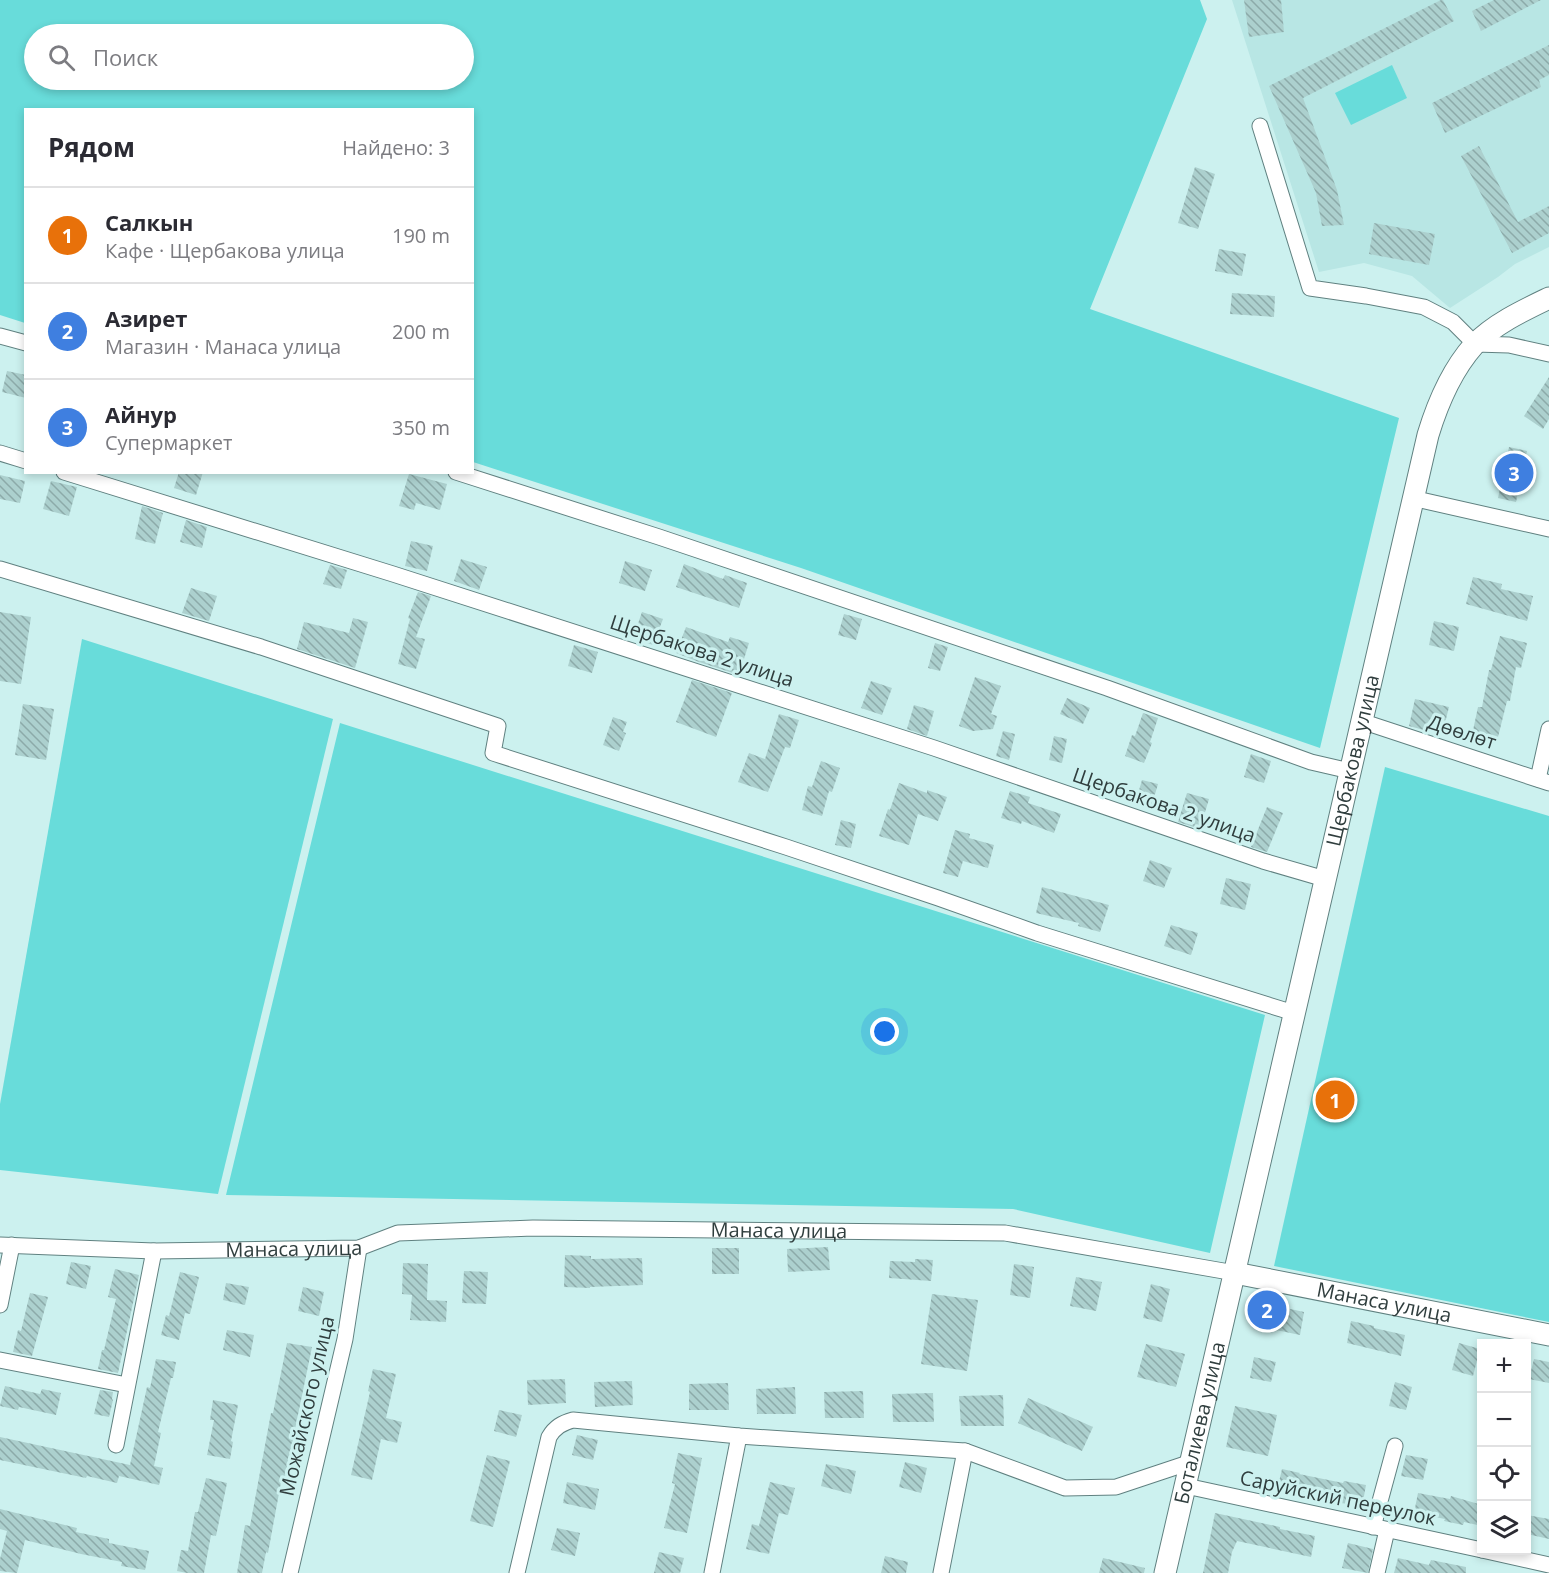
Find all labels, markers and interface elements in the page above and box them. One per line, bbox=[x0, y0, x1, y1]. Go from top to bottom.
search box bbox=[24, 24, 474, 90]
icon: search bbox=[45, 41, 78, 74]
text: Поиск bbox=[93, 42, 158, 72]
text: Рядом bbox=[48, 129, 135, 165]
text: Найдено: 3 bbox=[342, 134, 450, 161]
text: Салкын bbox=[105, 207, 193, 237]
text: 1 bbox=[62, 222, 73, 249]
text: 190 m bbox=[392, 222, 450, 249]
text: Кафе · Щербакова улица bbox=[105, 237, 345, 264]
text: Азирет bbox=[105, 303, 187, 333]
text: 2 bbox=[62, 318, 73, 345]
text: 200 m bbox=[392, 318, 450, 345]
text: Магазин · Манаса улица bbox=[105, 333, 341, 360]
text: Айнур bbox=[105, 399, 177, 429]
text: 3 bbox=[62, 414, 73, 441]
text: 350 m bbox=[392, 414, 450, 441]
text: Супермаркет bbox=[105, 429, 232, 456]
pin: 3 bbox=[1494, 450, 1534, 496]
street label: Щербакова 2 улица bbox=[607, 608, 798, 693]
street label: Щербакова улица bbox=[1319, 672, 1385, 849]
street label: Дөөлөт bbox=[1424, 708, 1500, 755]
street label: Щербакова 2 улица bbox=[1069, 761, 1259, 849]
your location bbox=[870, 1017, 899, 1046]
pin: 1 bbox=[1316, 1078, 1354, 1122]
street label: Манаса улица bbox=[710, 1216, 847, 1244]
street label: Манаса улица bbox=[225, 1234, 362, 1263]
street label: Манаса улица bbox=[1315, 1275, 1454, 1328]
pin: 2 bbox=[1248, 1288, 1286, 1332]
street label: Можайского улица bbox=[273, 1313, 340, 1499]
street label: Боталиева улица bbox=[1167, 1339, 1231, 1507]
map controls bbox=[1477, 1339, 1531, 1555]
button: + bbox=[1477, 1339, 1531, 1393]
button: − bbox=[1477, 1393, 1531, 1447]
button: locate bbox=[1477, 1447, 1531, 1501]
street label: Саруйский переулок bbox=[1237, 1463, 1439, 1532]
button: layers bbox=[1477, 1501, 1531, 1555]

